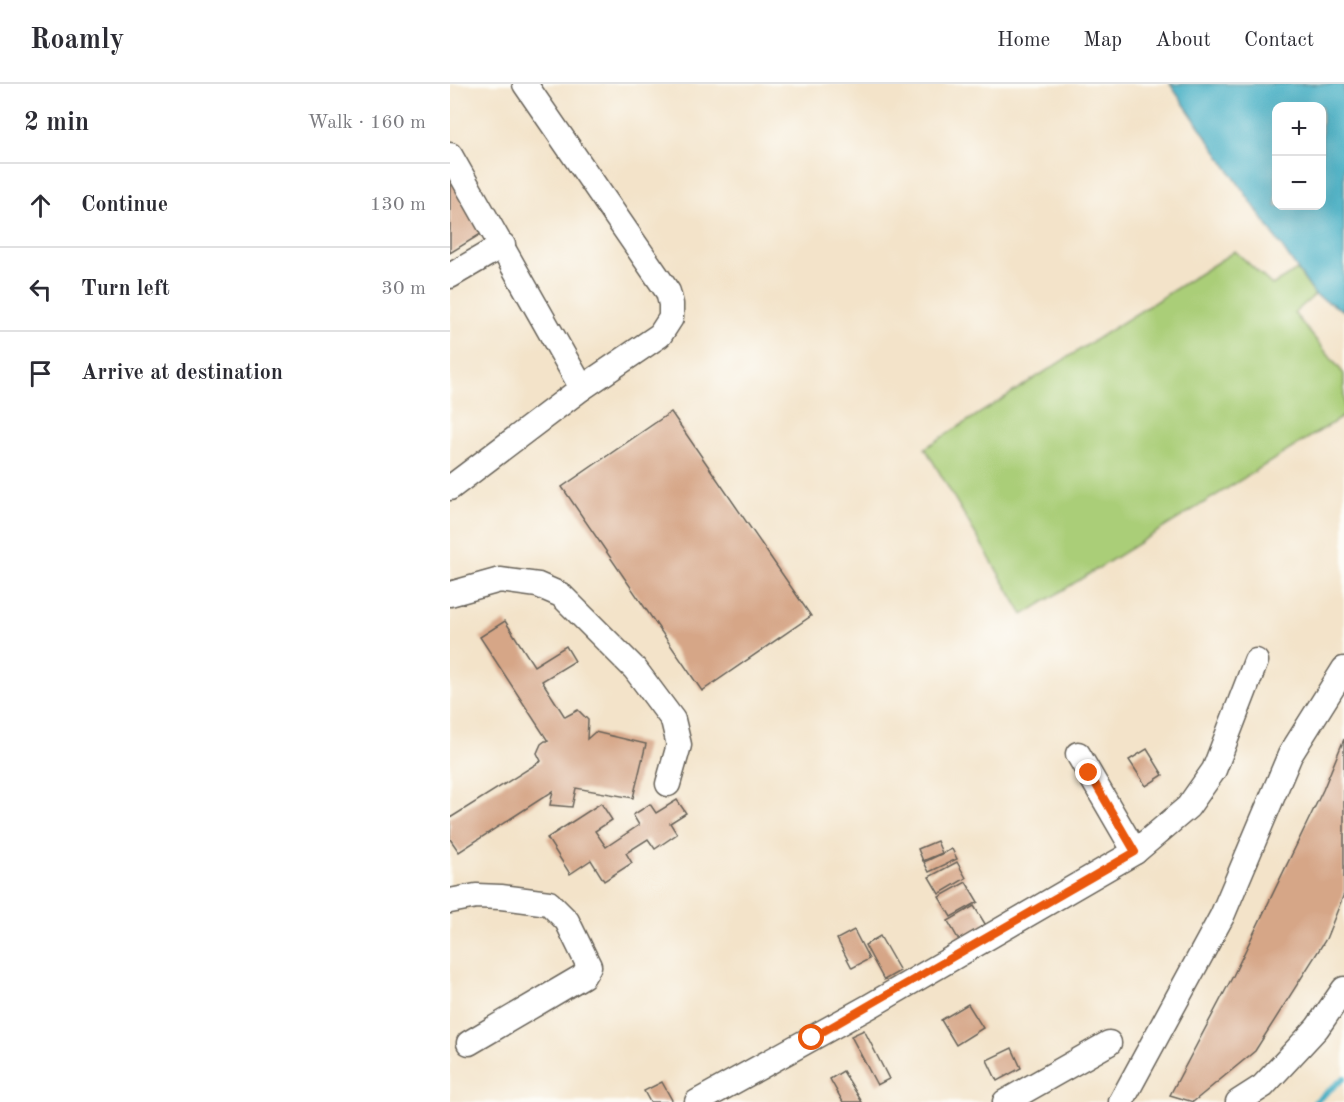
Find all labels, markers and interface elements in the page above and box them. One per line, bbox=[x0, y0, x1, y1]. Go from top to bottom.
text: Roamly bbox=[30, 27, 124, 55]
text: Home bbox=[997, 30, 1050, 51]
text: Map bbox=[1083, 30, 1122, 51]
text: About bbox=[1155, 30, 1211, 51]
text: Contact bbox=[1244, 30, 1314, 51]
map controls bbox=[1272, 102, 1326, 210]
button: + bbox=[1272, 102, 1326, 156]
text: 2 min bbox=[24, 110, 89, 136]
text: Walk · 160 m bbox=[307, 113, 426, 133]
button: − bbox=[1272, 156, 1326, 210]
icon: ahead bbox=[24, 189, 57, 222]
text: Continue bbox=[81, 194, 168, 216]
text: 130 m bbox=[370, 195, 426, 215]
icon: left bbox=[24, 273, 57, 306]
text: Turn left bbox=[81, 278, 170, 300]
text: 30 m bbox=[381, 279, 426, 299]
icon: arrive bbox=[24, 357, 57, 390]
text: Arrive at destination bbox=[81, 362, 283, 384]
route end bbox=[1075, 759, 1101, 785]
route start bbox=[798, 1024, 824, 1050]

